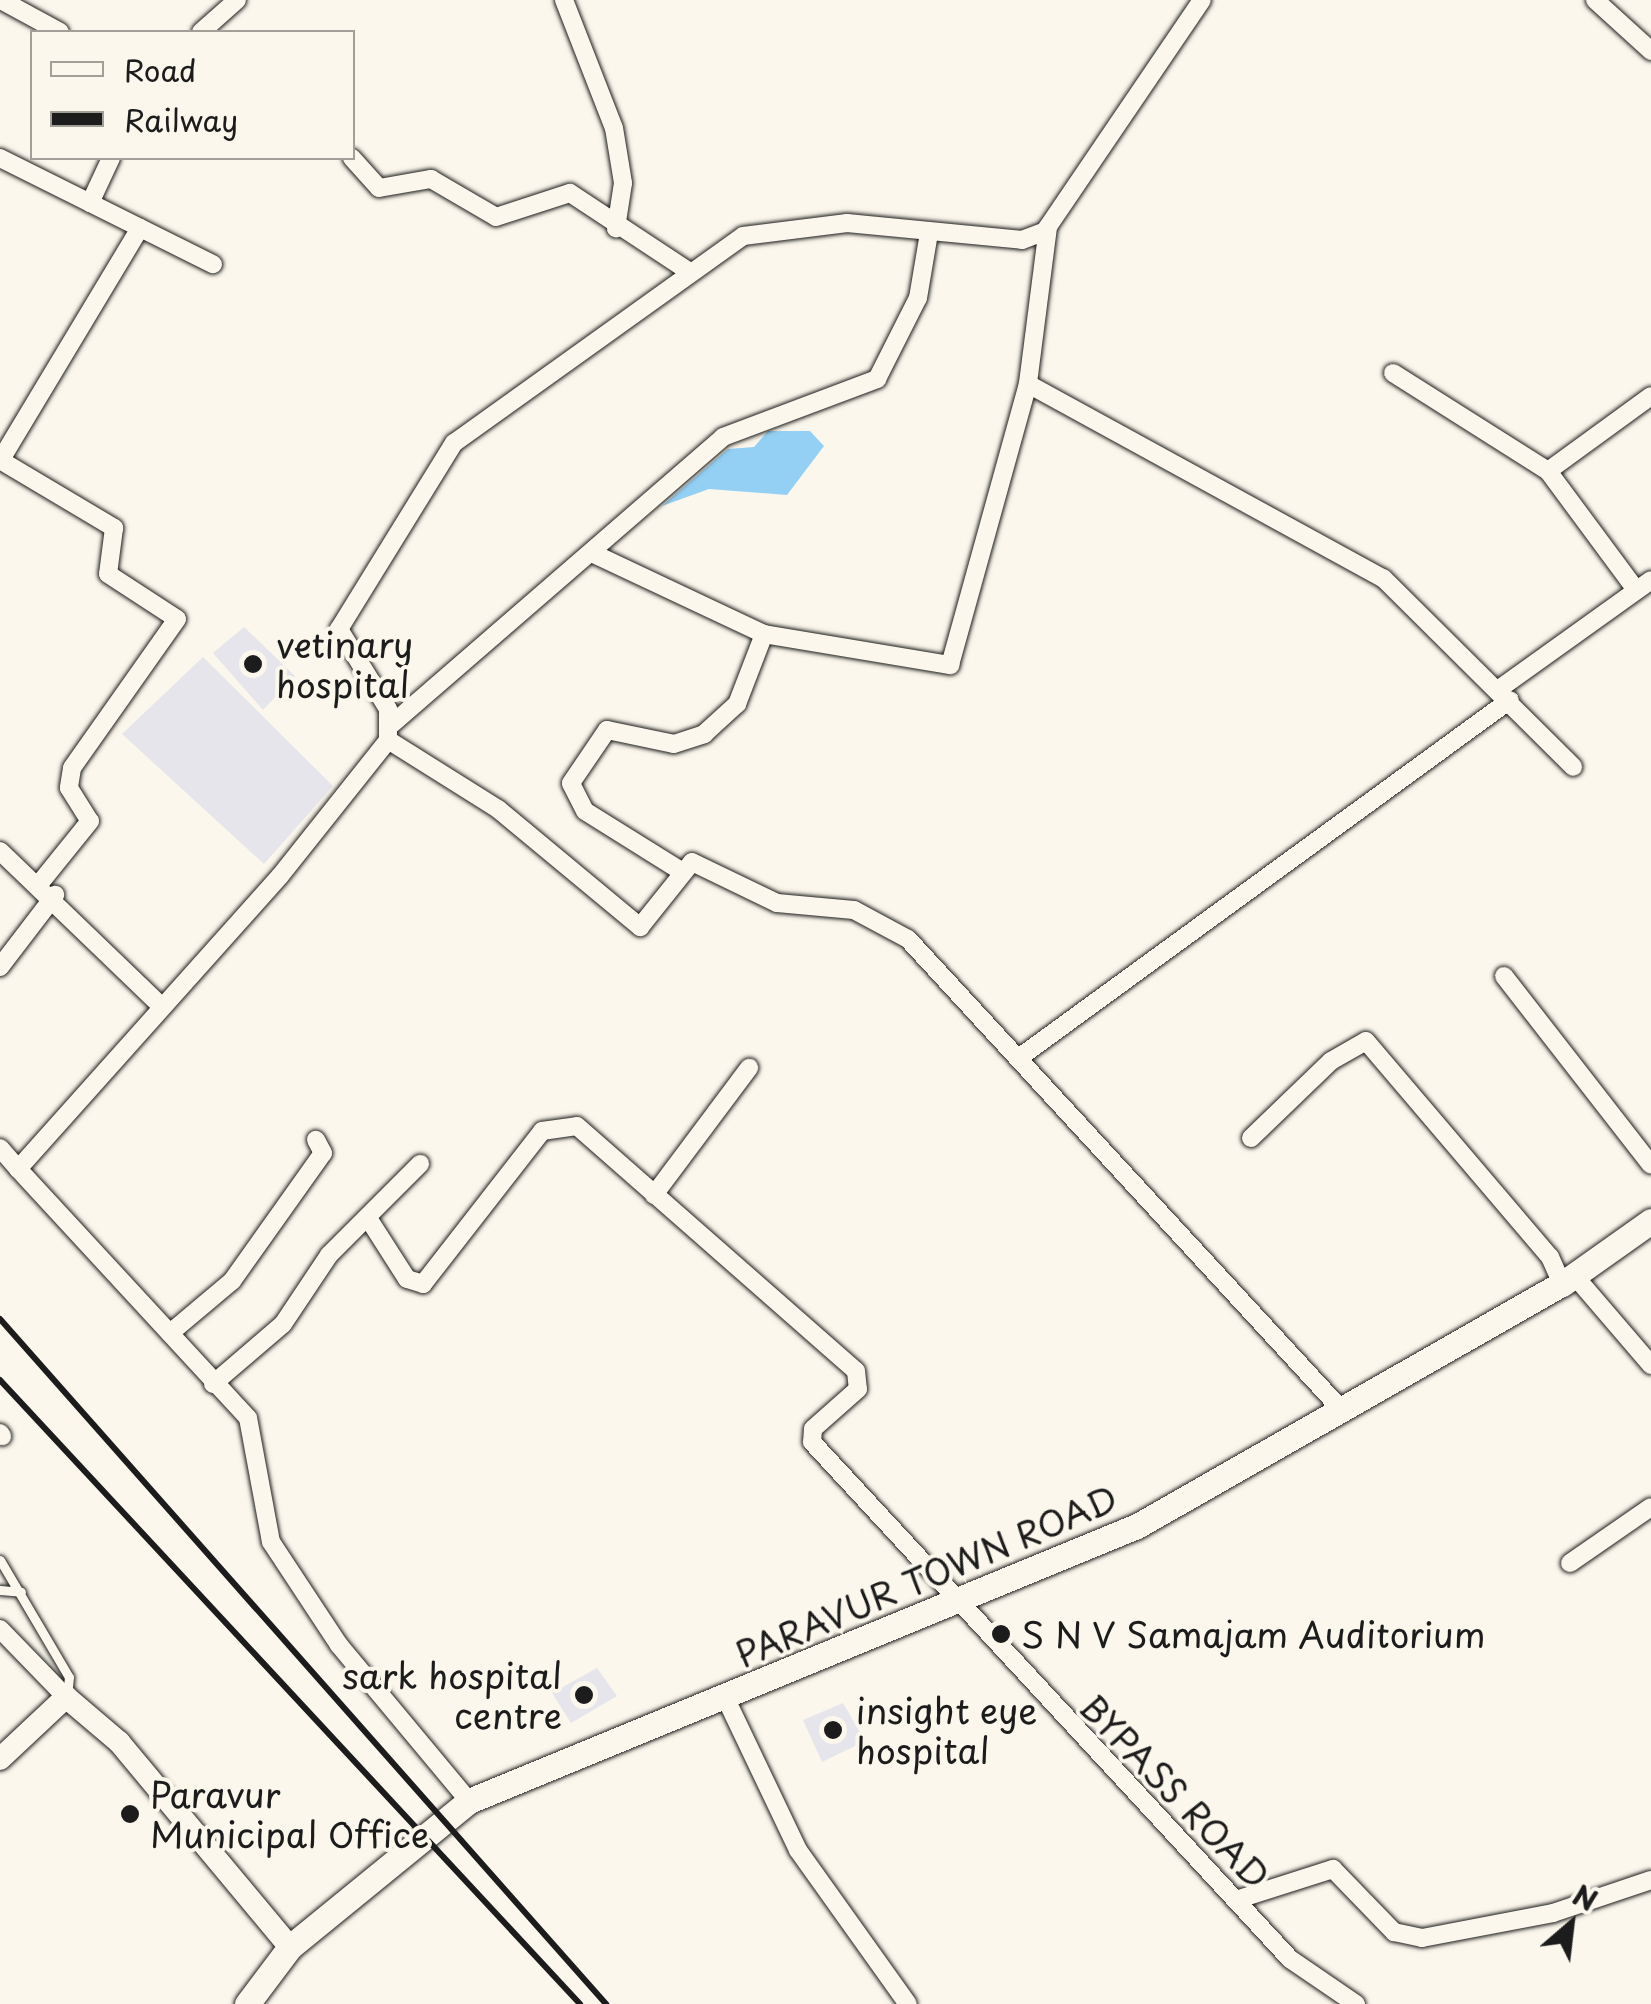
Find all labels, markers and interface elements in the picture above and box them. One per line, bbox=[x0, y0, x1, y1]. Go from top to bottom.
legend bbox=[30, 30, 355, 160]
text: Road bbox=[124, 47, 197, 92]
text: Railway bbox=[124, 97, 238, 142]
place label: vetinary hospital bbox=[276, 623, 413, 705]
marker: vetinary hospital bbox=[240, 651, 266, 677]
street label: PARAVUR TOWN ROAD bbox=[728, 1476, 1124, 1676]
place label: S N V Samajam Auditorium bbox=[1021, 1613, 1490, 1655]
marker: S N V Samajam Auditorium bbox=[990, 1623, 1012, 1645]
place label: sark hospital centre bbox=[342, 1654, 562, 1736]
marker: sark hospital centre bbox=[571, 1682, 597, 1708]
street label: BYPASS ROAD bbox=[1072, 1685, 1278, 1897]
place label: insight eye hospital bbox=[856, 1689, 1038, 1771]
marker: insight eye hospital bbox=[820, 1717, 846, 1743]
place label: Paravur Municipal Office bbox=[150, 1773, 432, 1855]
marker: Paravur Municipal Office bbox=[119, 1803, 141, 1825]
text: N bbox=[1565, 1873, 1605, 1921]
north arrow bbox=[1521, 1874, 1621, 1974]

